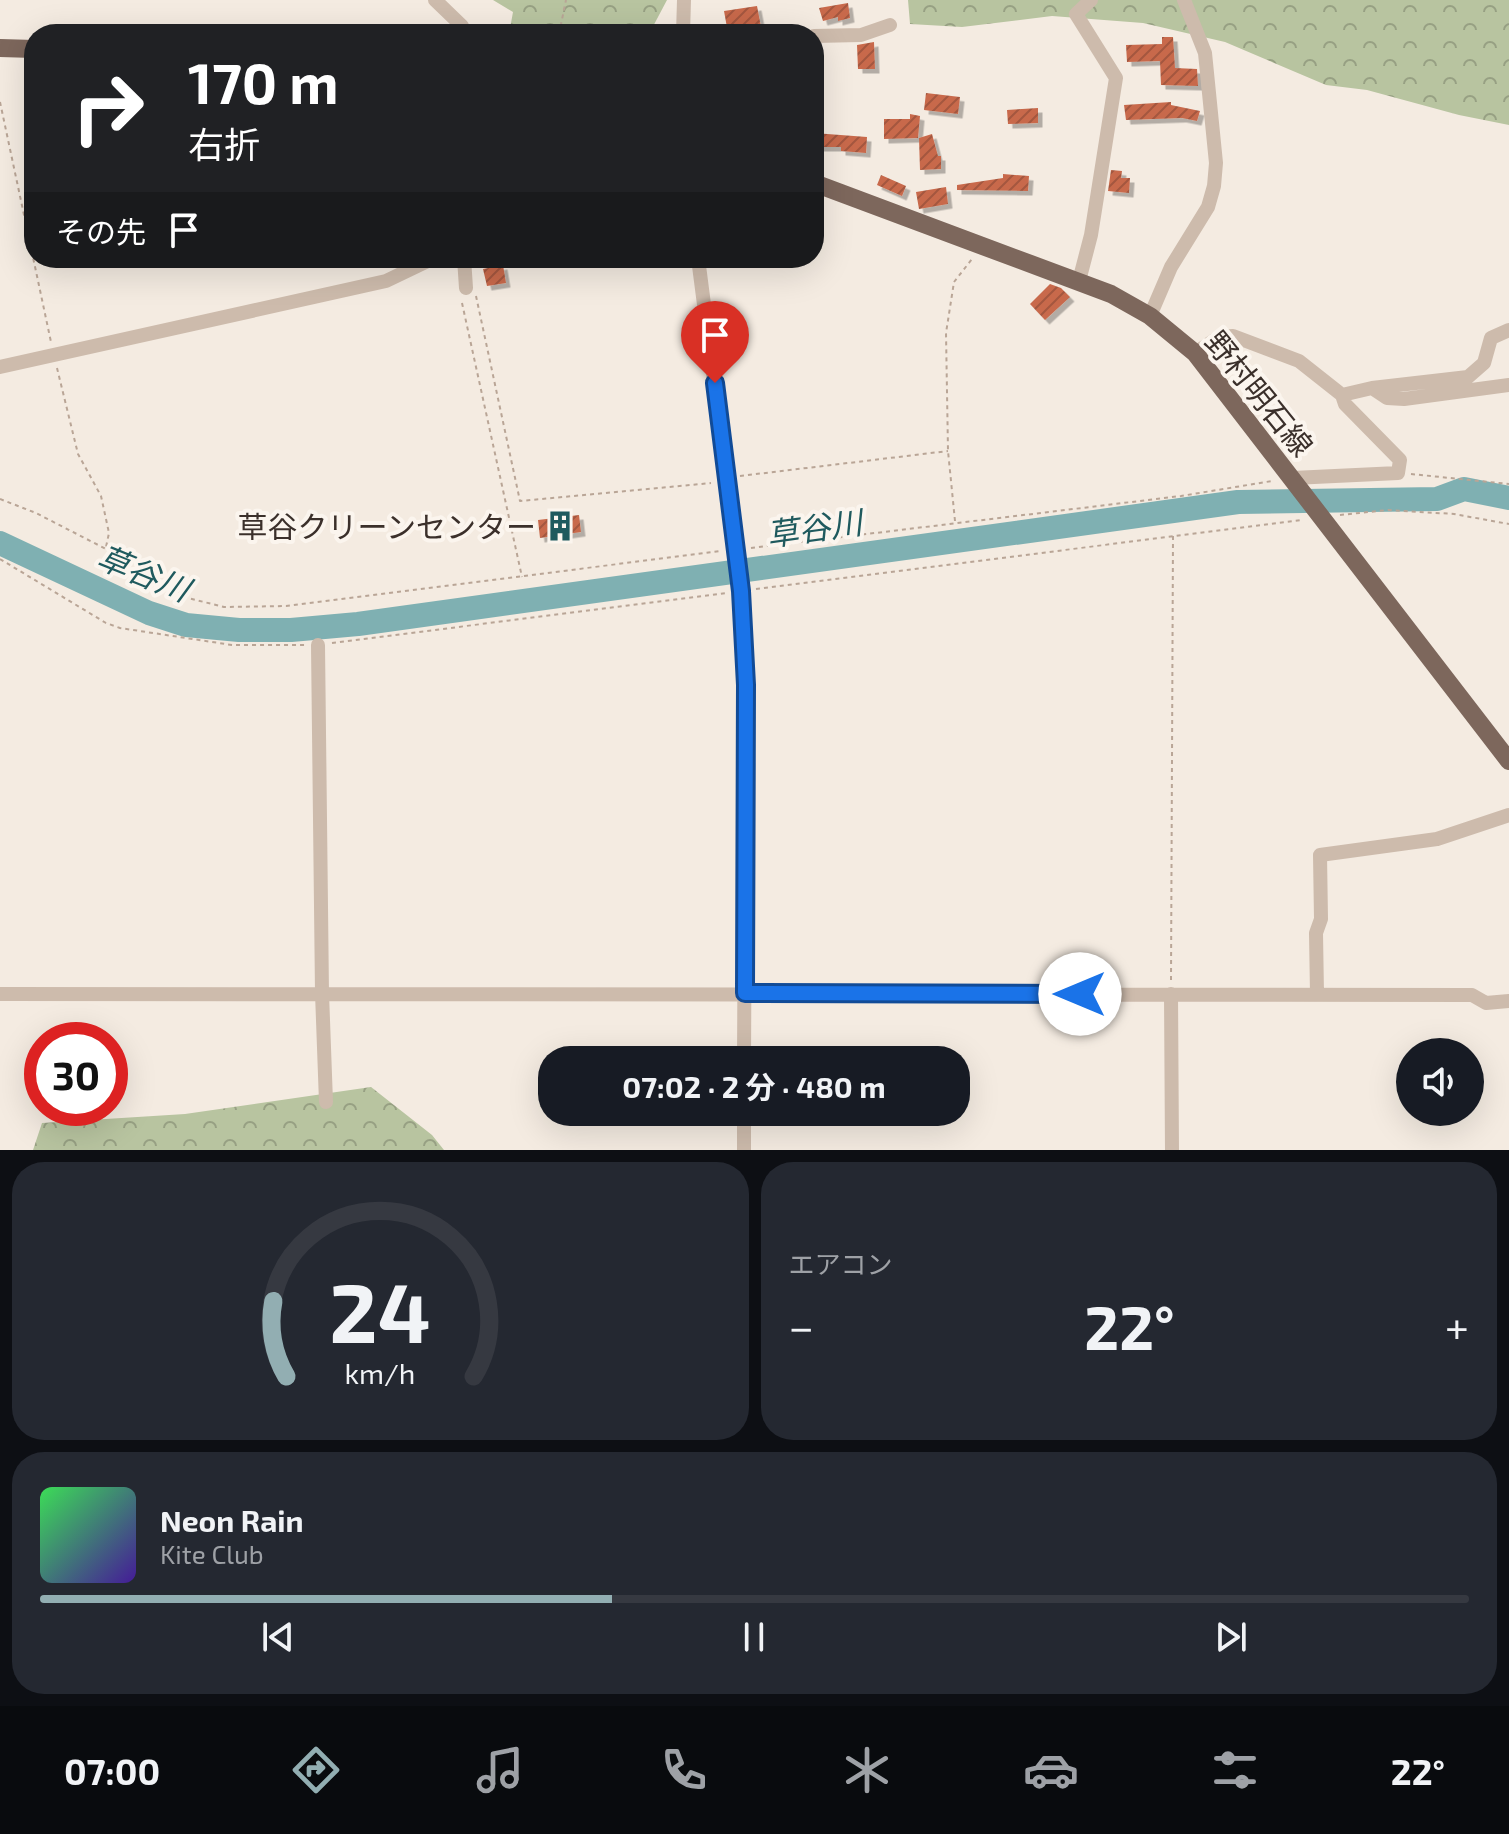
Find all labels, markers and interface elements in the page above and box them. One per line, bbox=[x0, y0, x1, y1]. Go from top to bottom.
text: 170 m bbox=[188, 48, 339, 115]
icon: right bbox=[56, 56, 160, 160]
text: 右折 bbox=[188, 122, 260, 165]
icon: arrive bbox=[162, 208, 206, 252]
text: その先 bbox=[56, 213, 146, 249]
pin bbox=[681, 301, 749, 383]
icon: arrive bbox=[693, 313, 737, 357]
street label: 野村明石線 bbox=[1199, 323, 1321, 463]
water label: 草谷川 bbox=[764, 501, 867, 552]
place label: 草谷クリーンセンター bbox=[238, 508, 536, 544]
building icon: 草谷クリーンセンター bbox=[543, 509, 577, 543]
water label: 草谷川 bbox=[92, 536, 198, 609]
position arrow bbox=[1038, 952, 1122, 1036]
speed limit sign: 30 bbox=[24, 1022, 128, 1126]
map controls bbox=[1396, 1038, 1484, 1126]
button: sound bbox=[1396, 1038, 1484, 1126]
text: 07:02 · 2 分 · 480 m bbox=[622, 1068, 886, 1104]
text: エアコン bbox=[789, 1248, 893, 1279]
text: 24 bbox=[330, 1260, 431, 1360]
text: 22° bbox=[1084, 1290, 1175, 1362]
text: − bbox=[789, 1299, 814, 1352]
text: + bbox=[1445, 1299, 1469, 1352]
text: km/h bbox=[345, 1355, 416, 1390]
text: Neon Rain bbox=[160, 1502, 304, 1538]
text: Kite Club bbox=[160, 1538, 264, 1569]
icon: previous bbox=[256, 1615, 300, 1659]
icon: pause bbox=[732, 1615, 776, 1659]
icon: next bbox=[1209, 1615, 1253, 1659]
icon: directions bbox=[288, 1742, 344, 1798]
icon: music bbox=[472, 1742, 528, 1798]
icon: phone bbox=[656, 1742, 712, 1798]
icon: climate bbox=[839, 1742, 895, 1798]
icon: car bbox=[1023, 1742, 1079, 1798]
icon: filters bbox=[1207, 1742, 1263, 1798]
text: 07:00 bbox=[64, 1749, 160, 1792]
text: 22° bbox=[1391, 1749, 1445, 1792]

